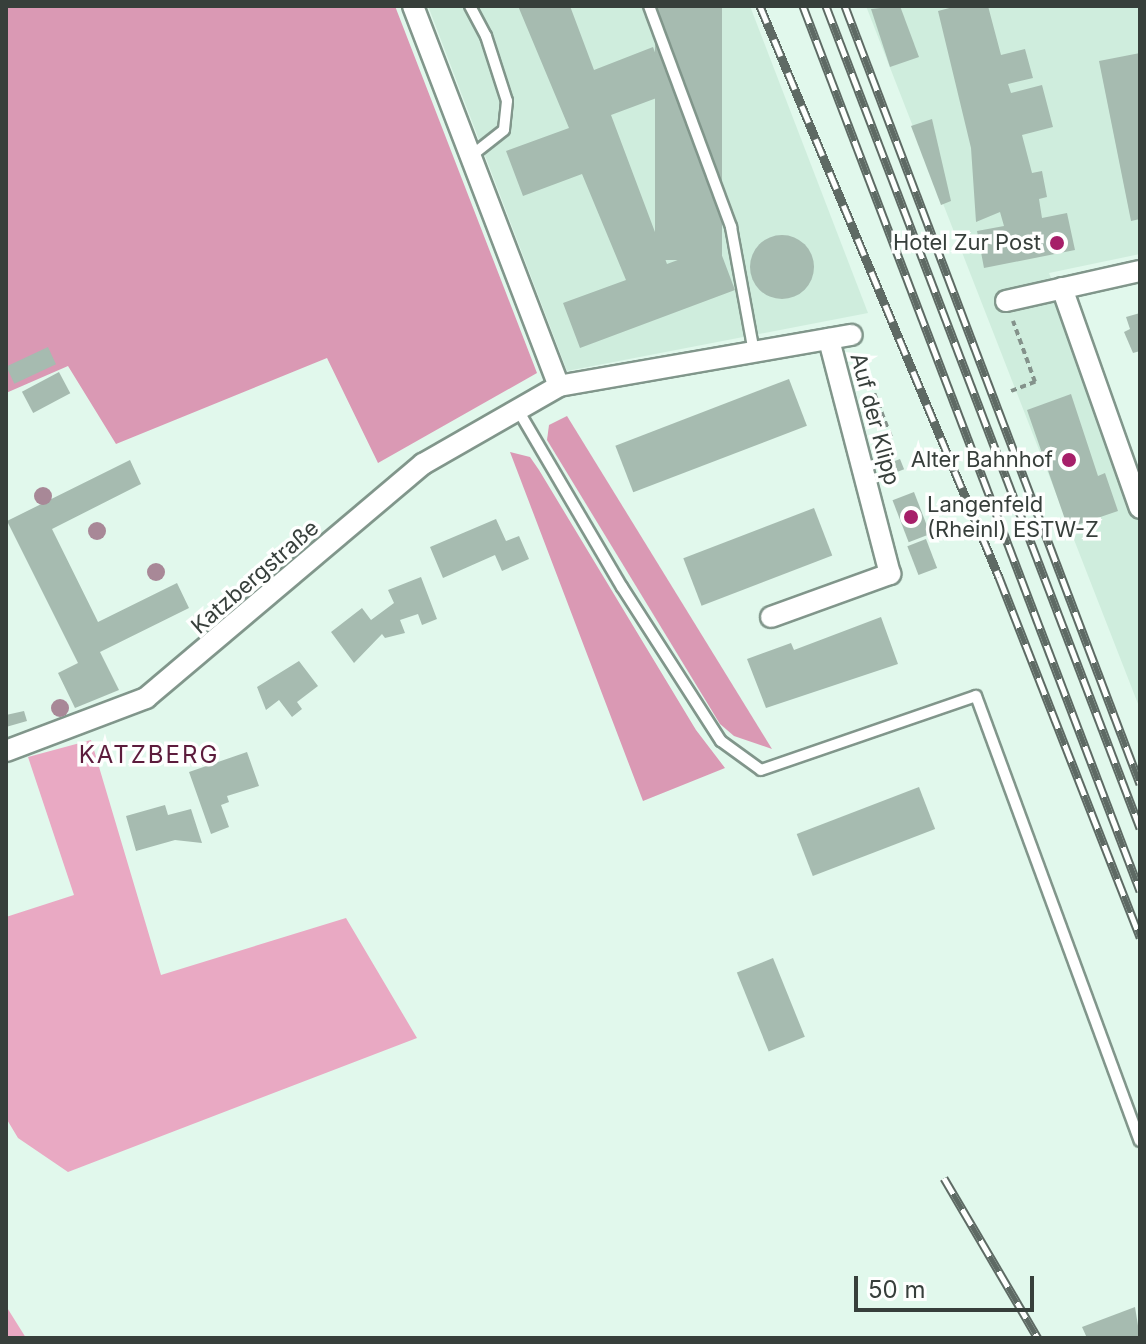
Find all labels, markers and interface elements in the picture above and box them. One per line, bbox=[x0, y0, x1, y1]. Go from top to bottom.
place label: Hotel Zur Post bbox=[893, 230, 1041, 256]
marker: Hotel Zur Post bbox=[1048, 234, 1066, 252]
street label: Auf der Klipp bbox=[845, 350, 905, 488]
place label: Alter Bahnhof bbox=[911, 447, 1053, 473]
marker: Alter Bahnhof bbox=[1060, 451, 1078, 469]
place label: Langenfeld (Rheinl) ESTW-Z bbox=[927, 491, 1099, 542]
marker: Langenfeld (Rheinl) ESTW-Z bbox=[902, 508, 920, 526]
street label: Katzbergstraße bbox=[186, 515, 324, 639]
district label: KATZBERG bbox=[79, 741, 219, 769]
scale bar bbox=[858, 1260, 1038, 1310]
text: 50 m bbox=[868, 1275, 926, 1304]

